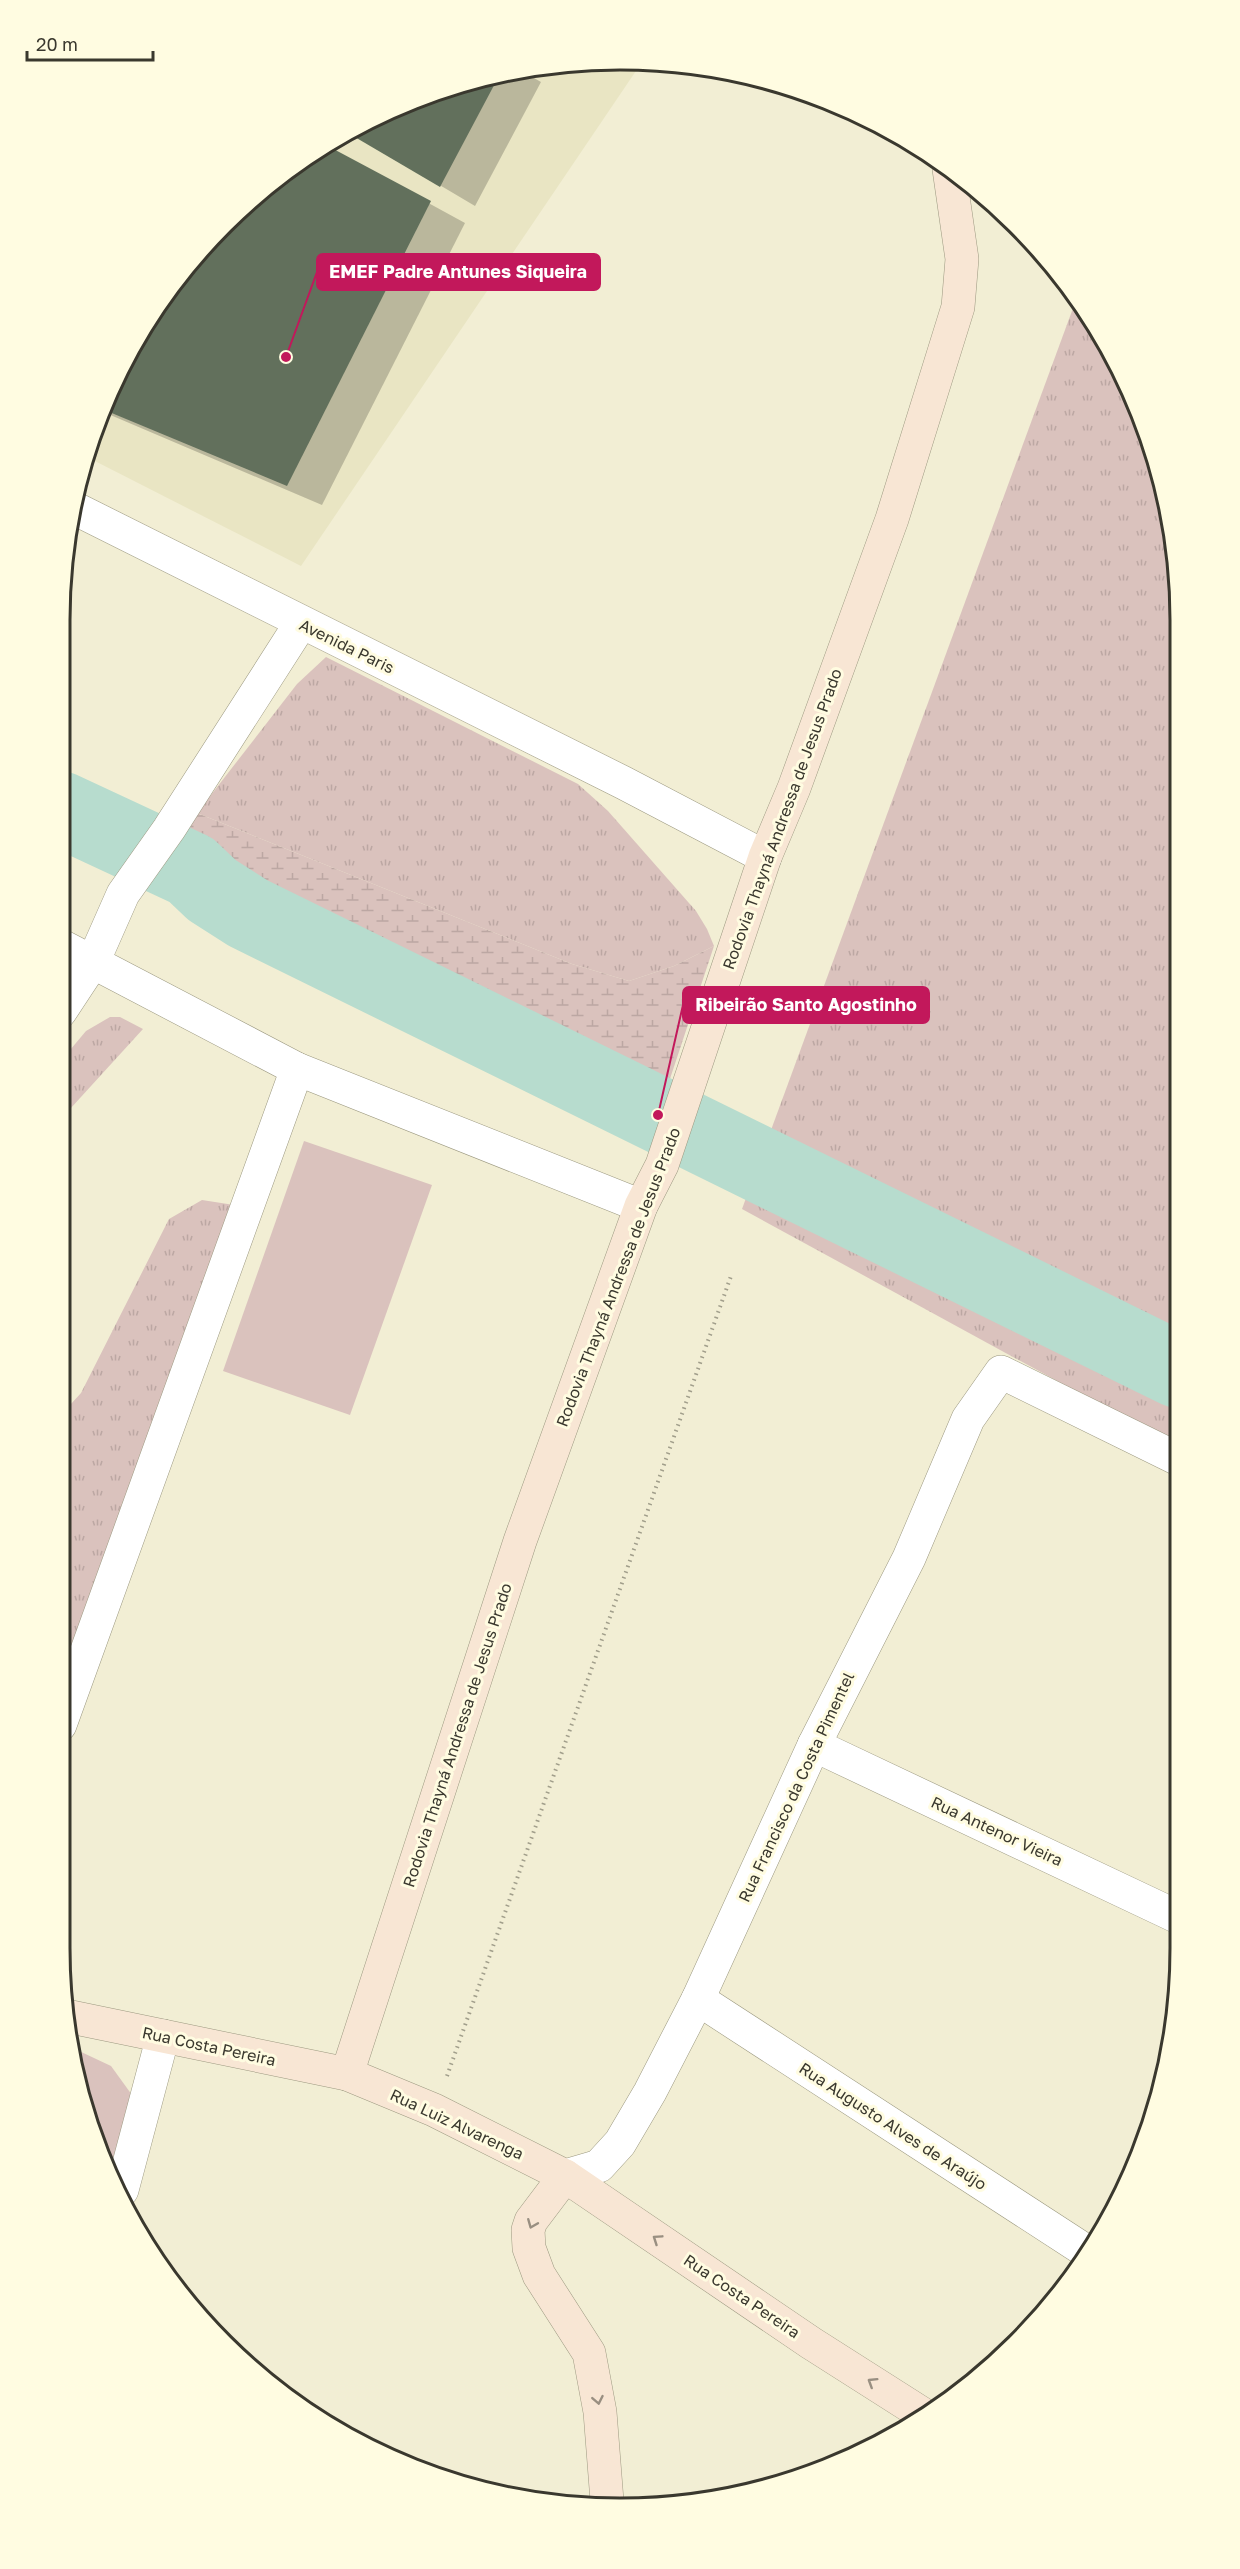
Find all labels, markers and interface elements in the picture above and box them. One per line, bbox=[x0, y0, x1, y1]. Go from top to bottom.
scale bar bbox=[27, 24, 153, 62]
text: 20 m bbox=[36, 33, 78, 55]
callout: EMEF Padre Antunes Siqueira bbox=[317, 254, 600, 290]
text: EMEF Padre Antunes Siqueira bbox=[329, 260, 587, 282]
street label: Avenida Paris bbox=[296, 614, 398, 678]
street label: Rodovia Thayná Andressa de Jesus Prado bbox=[718, 666, 846, 972]
callout: Ribeirão Santo Agostinho bbox=[683, 987, 929, 1023]
text: Ribeirão Santo Agostinho bbox=[695, 993, 917, 1015]
street label: Rodovia Thayná Andressa de Jesus Prado bbox=[552, 1125, 684, 1429]
street label: Rodovia Thayná Andressa de Jesus Prado bbox=[398, 1580, 516, 1890]
street label: Rua Francisco da Costa Pimentel bbox=[734, 1669, 858, 1905]
street label: Rua Antenor Vieira bbox=[928, 1792, 1066, 1870]
street label: Rua Costa Pereira bbox=[140, 2022, 278, 2070]
street label: Rua Augusto Alves de Araújo bbox=[796, 2058, 990, 2194]
street label: Rua Luiz Alvarenga bbox=[387, 2084, 527, 2164]
one-way arrow bbox=[527, 2217, 539, 2228]
one-way arrow bbox=[653, 2235, 664, 2246]
street label: Rua Costa Pereira bbox=[680, 2250, 804, 2342]
one-way arrow bbox=[867, 2378, 878, 2389]
one-way arrow bbox=[591, 2395, 604, 2405]

